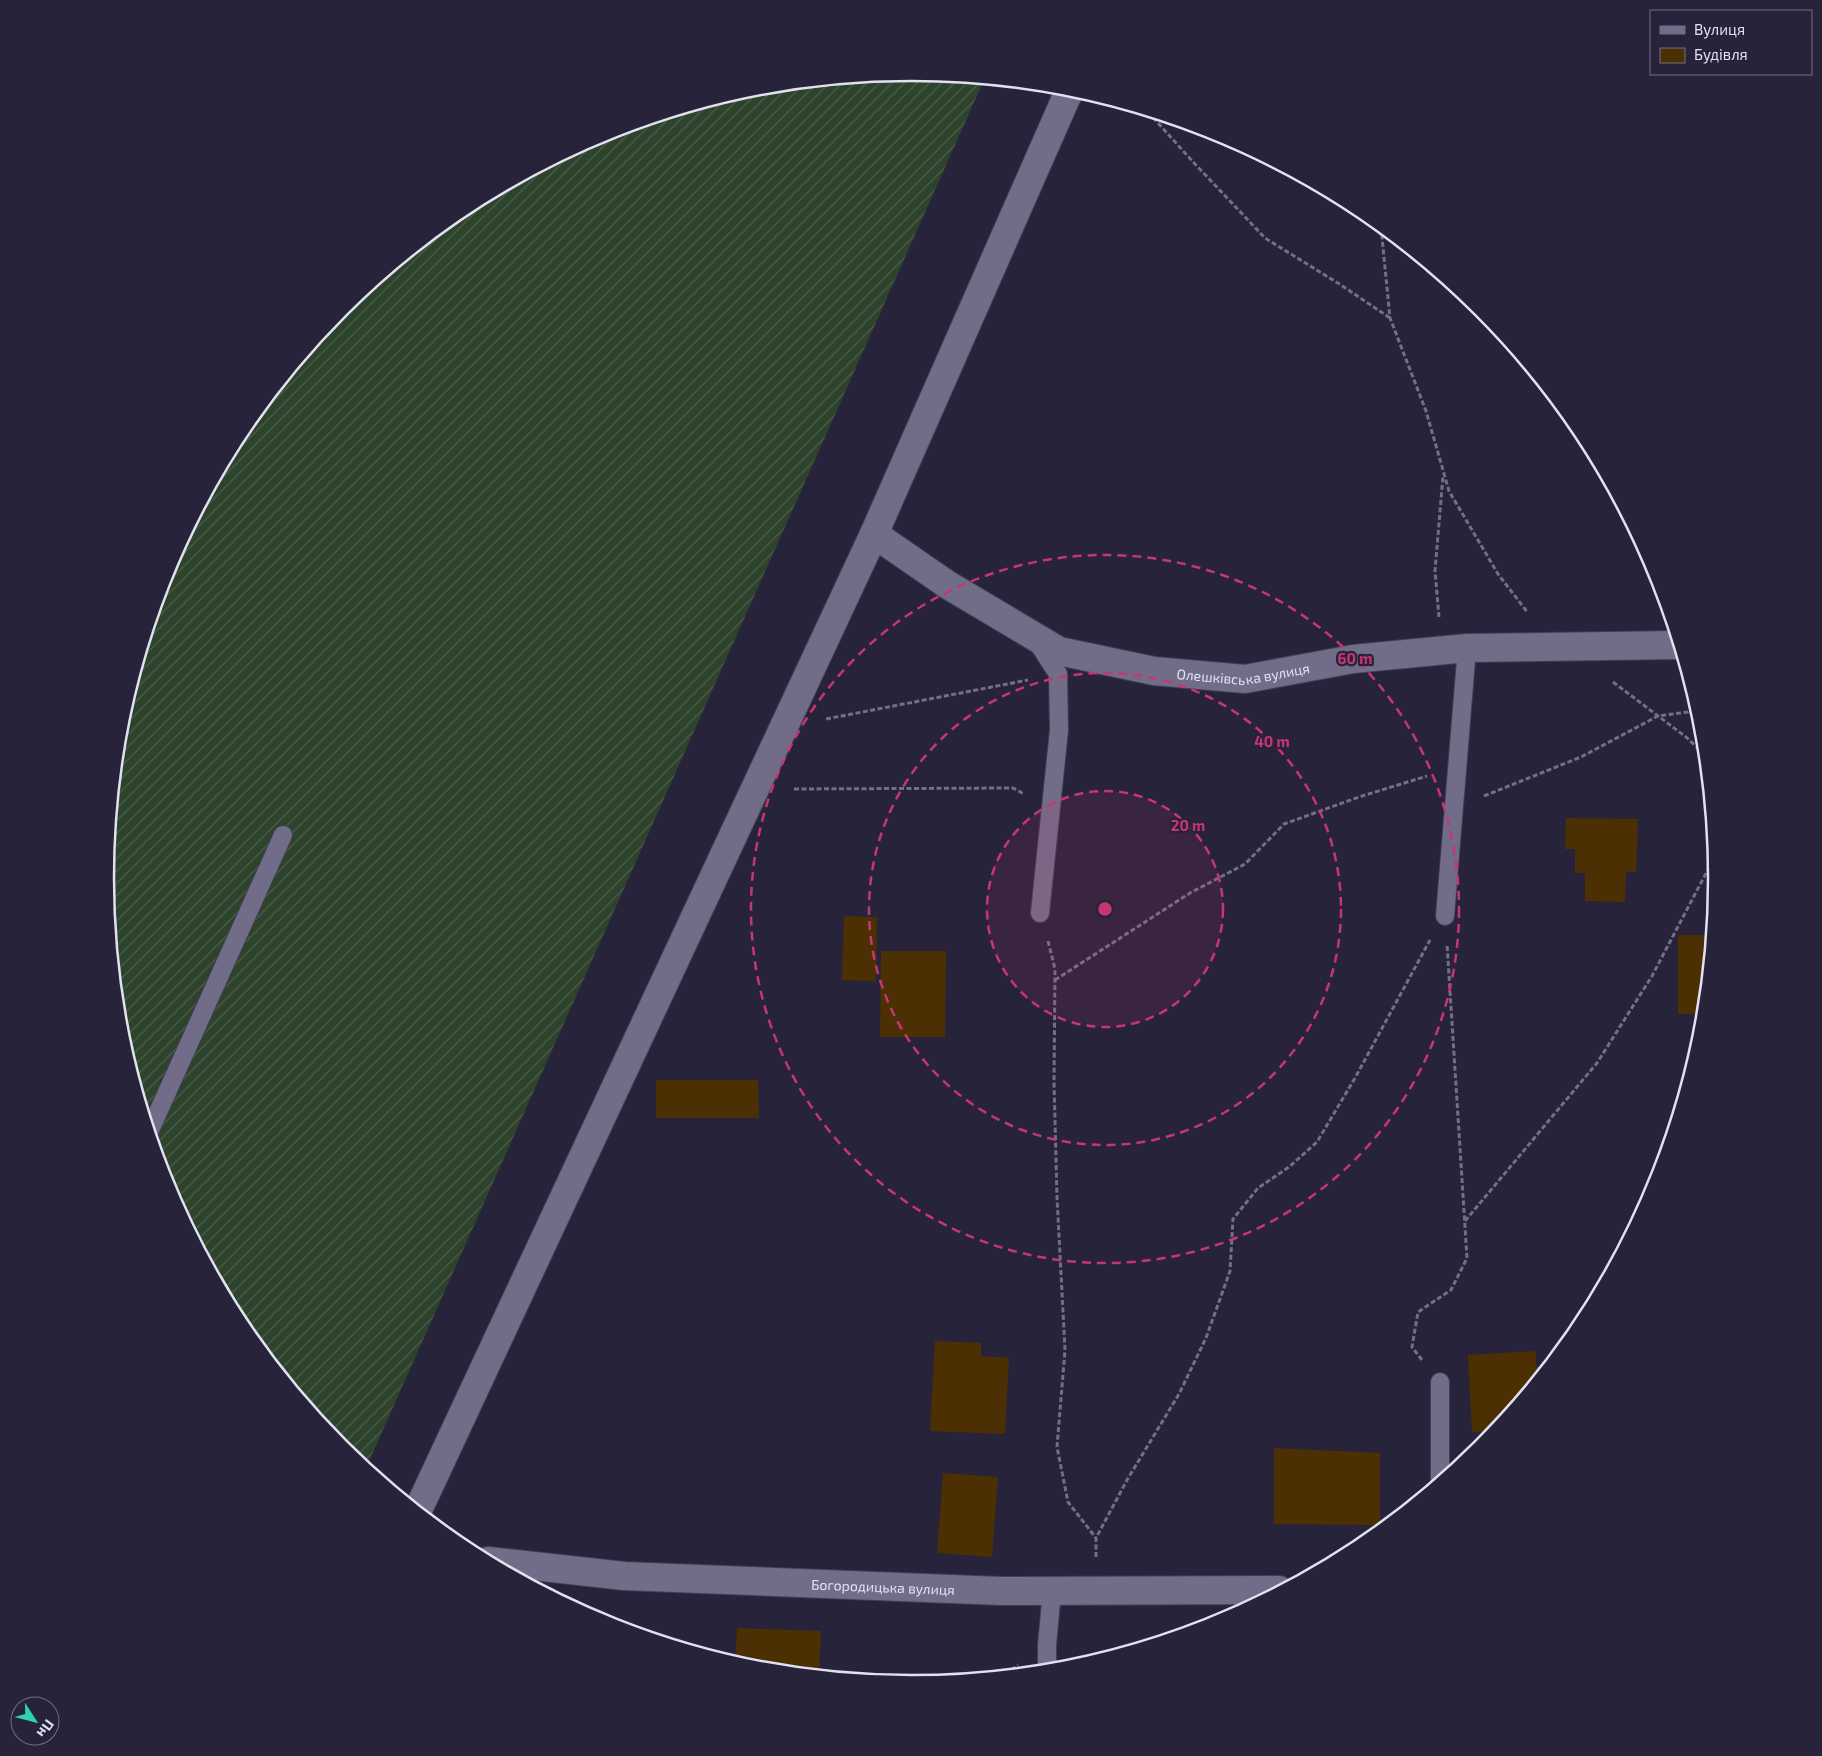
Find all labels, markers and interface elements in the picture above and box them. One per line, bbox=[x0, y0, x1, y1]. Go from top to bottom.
legend bbox=[1650, 10, 1812, 75]
text: Вулиця bbox=[1694, 20, 1745, 39]
text: Будівля bbox=[1694, 45, 1748, 64]
text: 60 m bbox=[1338, 649, 1372, 667]
street label: Олешківська вулиця bbox=[1176, 659, 1311, 688]
text: 40 m bbox=[1254, 732, 1290, 750]
text: 20 m bbox=[1171, 816, 1205, 834]
centre of rings bbox=[1096, 900, 1114, 918]
street label: Богородицька вулиця bbox=[811, 1575, 955, 1598]
north arrow bbox=[10, 1696, 60, 1746]
text: Пн bbox=[34, 1717, 58, 1741]

